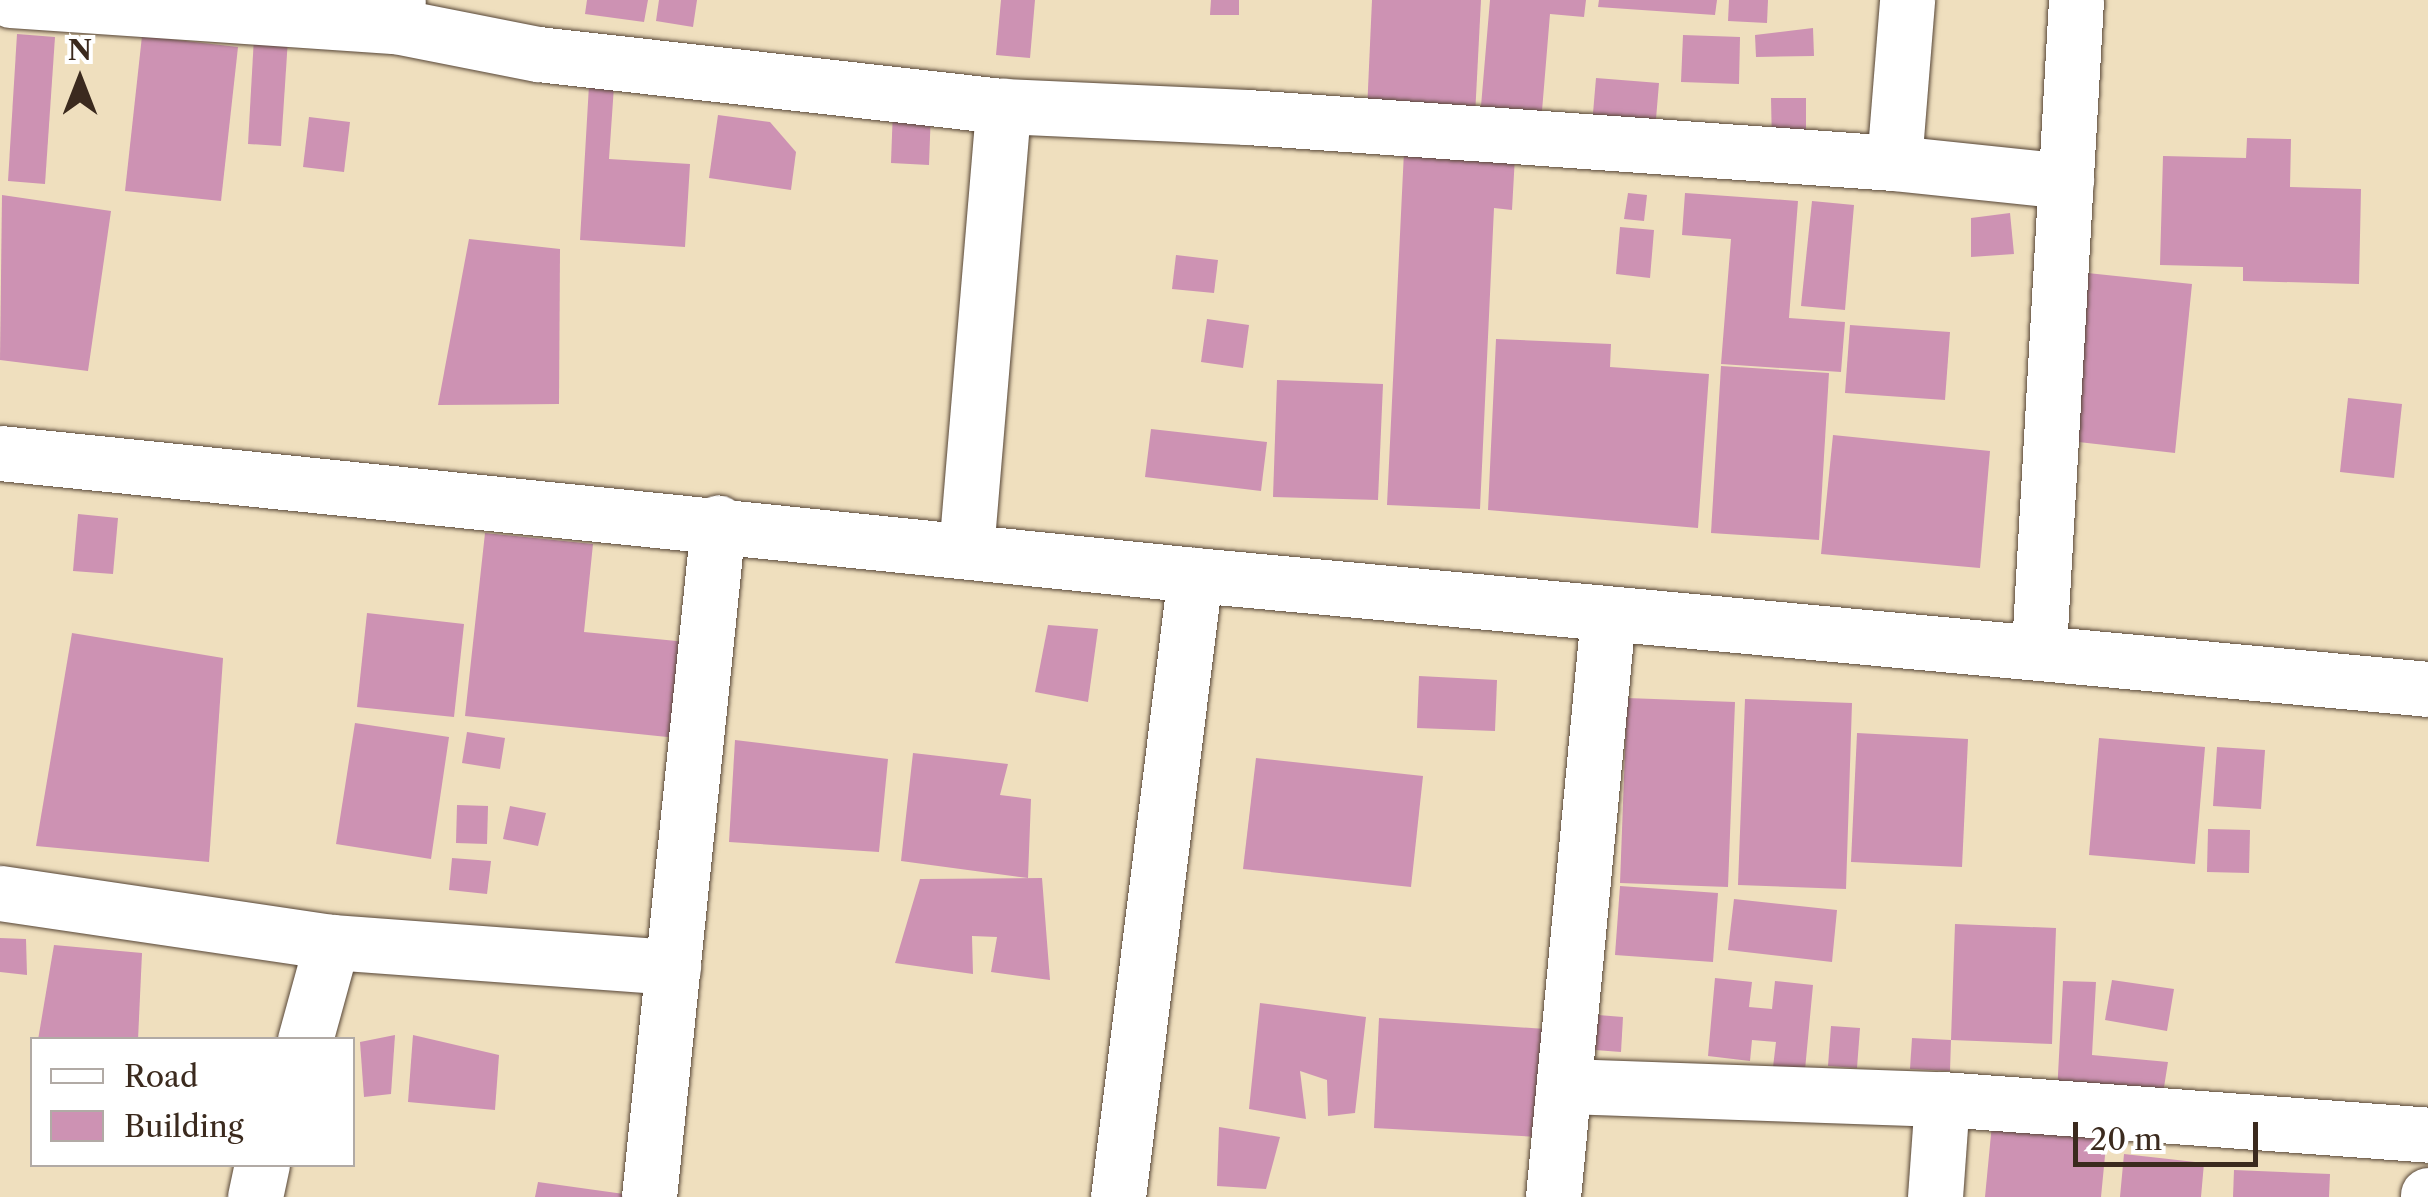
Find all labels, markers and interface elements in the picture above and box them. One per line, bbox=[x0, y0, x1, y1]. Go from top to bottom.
north arrow bbox=[30, 30, 130, 130]
text: N bbox=[68, 33, 92, 67]
legend bbox=[30, 1037, 355, 1167]
text: Road bbox=[124, 1058, 198, 1095]
scale bar bbox=[2078, 1102, 2263, 1164]
text: Building bbox=[124, 1108, 244, 1145]
text: 20 m bbox=[2090, 1121, 2162, 1158]

